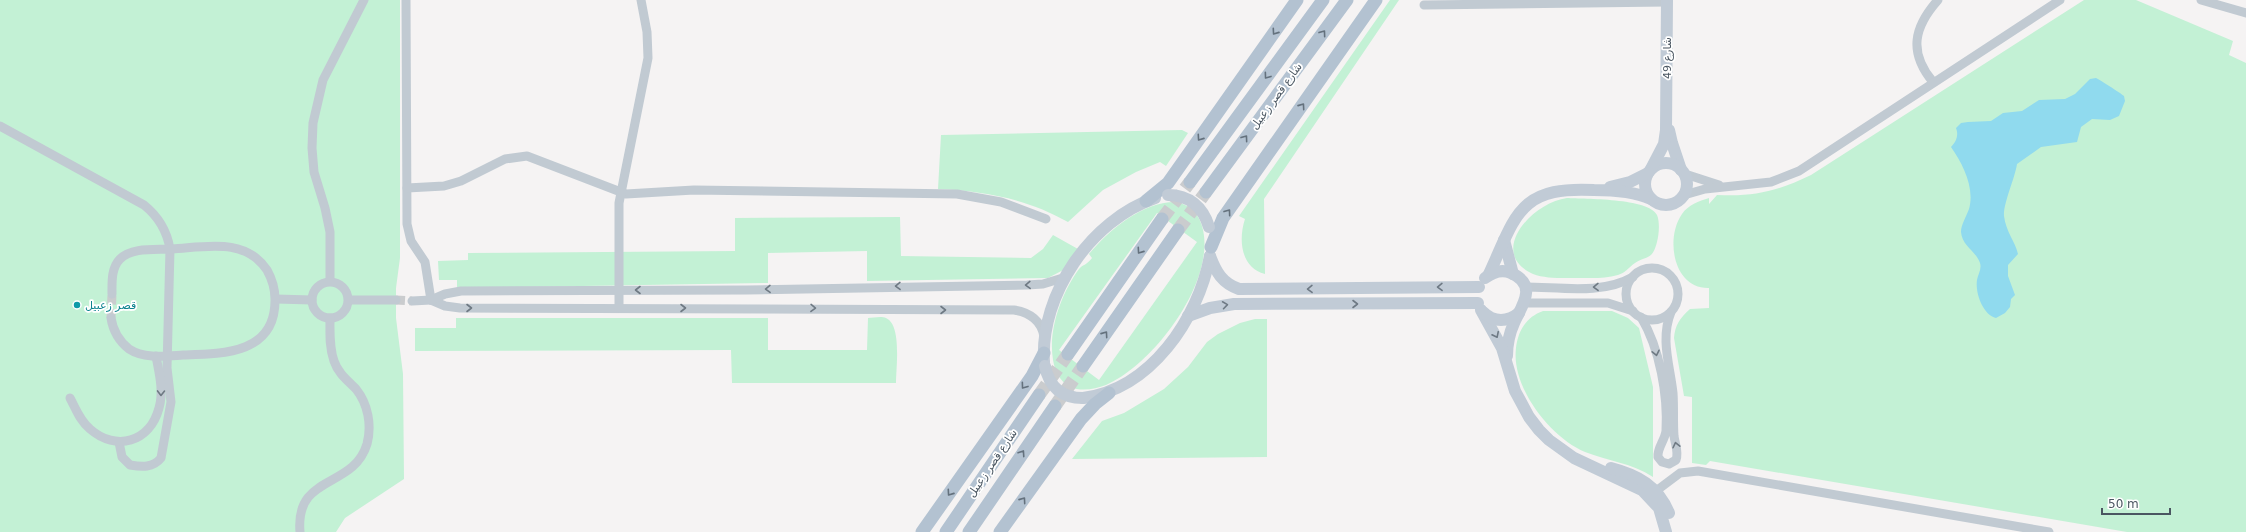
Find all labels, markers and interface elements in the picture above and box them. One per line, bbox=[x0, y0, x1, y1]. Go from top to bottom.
one-way arrow bbox=[1272, 28, 1280, 35]
one-way arrow bbox=[1318, 31, 1325, 38]
street label: شارع 49 bbox=[1661, 37, 1674, 79]
street label: شارع قصر زعبيل bbox=[1248, 60, 1305, 132]
one-way arrow bbox=[1265, 72, 1272, 79]
one-way arrow bbox=[1297, 103, 1304, 110]
one-way arrow bbox=[1198, 134, 1205, 141]
one-way arrow bbox=[1241, 135, 1248, 142]
one-way arrow bbox=[1223, 209, 1230, 216]
one-way arrow bbox=[1137, 247, 1145, 254]
one-way arrow bbox=[1025, 281, 1031, 289]
one-way arrow bbox=[895, 282, 901, 290]
one-way arrow bbox=[1437, 283, 1443, 291]
one-way arrow bbox=[1593, 283, 1599, 291]
one-way arrow bbox=[765, 285, 771, 293]
one-way arrow bbox=[1307, 285, 1313, 293]
one-way arrow bbox=[635, 286, 641, 294]
place label: قصر زعبيل bbox=[85, 299, 136, 312]
marker: قصر زعبيل bbox=[72, 300, 82, 310]
one-way arrow bbox=[1352, 300, 1358, 308]
one-way arrow bbox=[1222, 301, 1228, 310]
one-way arrow bbox=[466, 304, 472, 312]
one-way arrow bbox=[680, 304, 686, 312]
one-way arrow bbox=[810, 304, 816, 312]
one-way arrow bbox=[940, 306, 946, 314]
one-way arrow bbox=[1100, 331, 1107, 338]
one-way arrow bbox=[1491, 331, 1499, 338]
one-way arrow bbox=[1651, 350, 1659, 356]
one-way arrow bbox=[1022, 382, 1029, 389]
one-way arrow bbox=[156, 390, 165, 396]
street label: شارع قصر زعبيل bbox=[965, 427, 1020, 500]
one-way arrow bbox=[1672, 442, 1681, 449]
one-way arrow bbox=[1017, 450, 1025, 457]
one-way arrow bbox=[948, 488, 955, 495]
scale bar bbox=[2102, 490, 2170, 516]
text: 50 m bbox=[2108, 497, 2139, 511]
one-way arrow bbox=[1018, 498, 1025, 505]

